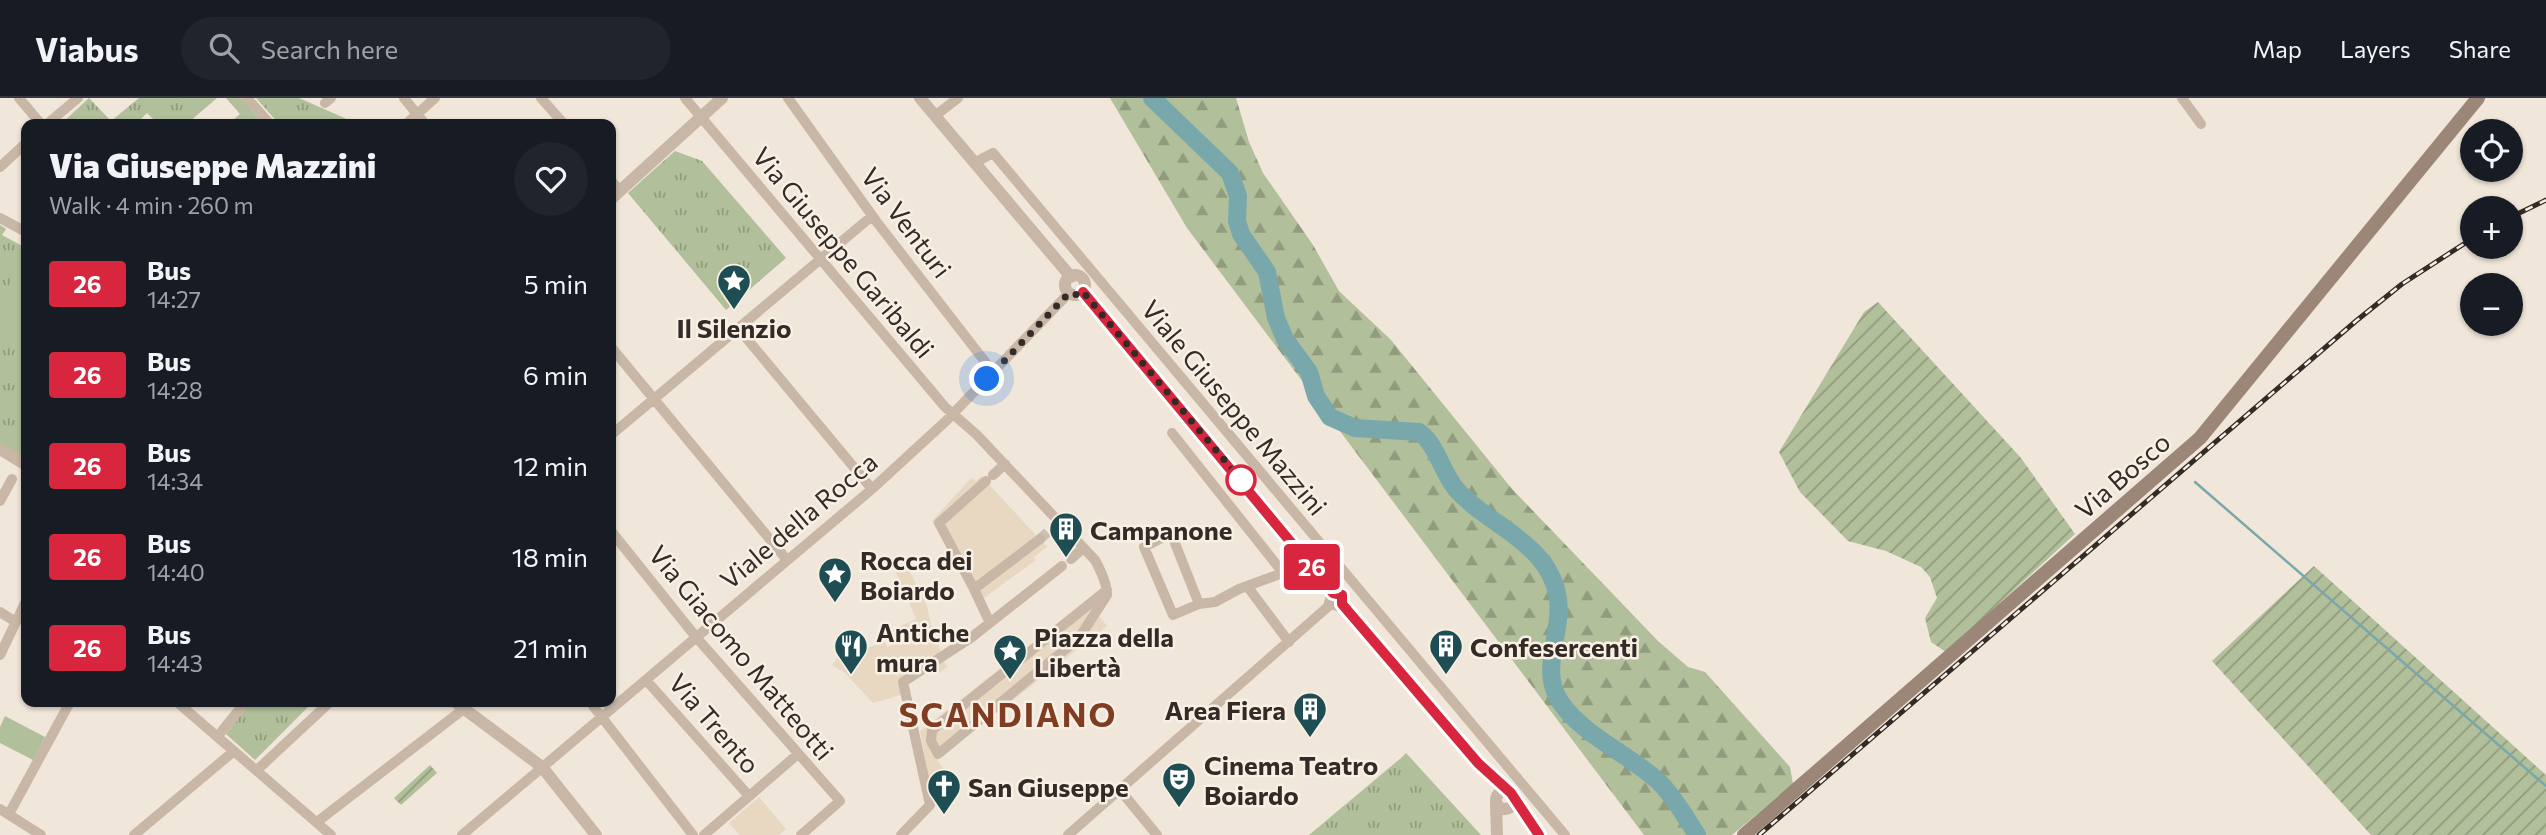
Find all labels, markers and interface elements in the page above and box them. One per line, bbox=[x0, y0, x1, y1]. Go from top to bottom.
search box bbox=[181, 17, 671, 80]
text: Viabus bbox=[35, 28, 139, 69]
icon: search bbox=[205, 29, 243, 67]
text: Search here bbox=[261, 33, 398, 64]
text: Map bbox=[2253, 34, 2302, 63]
text: Layers bbox=[2340, 34, 2411, 63]
text: Share bbox=[2449, 34, 2511, 63]
map controls bbox=[2460, 119, 2523, 336]
button: locate bbox=[2460, 119, 2523, 182]
street label: Via Giuseppe Garibaldi bbox=[747, 140, 941, 364]
button: heart bbox=[514, 142, 588, 216]
text: Via Giuseppe Mazzini bbox=[49, 144, 376, 185]
street label: Via Venturi bbox=[855, 161, 959, 283]
text: Walk · 4 min · 260 m bbox=[49, 191, 254, 219]
button: + bbox=[2460, 196, 2523, 259]
text: Bus bbox=[147, 254, 191, 285]
place icon: Il Silenzio bbox=[715, 262, 753, 311]
text: 5 min bbox=[524, 268, 588, 299]
text: 26 bbox=[73, 269, 102, 298]
button: − bbox=[2460, 273, 2523, 336]
text: 14:27 bbox=[147, 285, 201, 313]
street label: Viale Giuseppe Mazzini bbox=[1136, 293, 1334, 521]
place label: Il Silenzio bbox=[676, 312, 792, 343]
text: Bus bbox=[147, 345, 191, 376]
text: 6 min bbox=[523, 359, 588, 390]
text: 26 bbox=[73, 360, 102, 389]
your location bbox=[969, 361, 1004, 396]
text: 14:28 bbox=[147, 376, 203, 404]
street label: Via Bosco bbox=[2068, 425, 2176, 525]
text: Bus bbox=[147, 436, 191, 467]
street label: Viale della Rocca bbox=[713, 445, 883, 595]
text: 12 min bbox=[513, 450, 588, 481]
text: 26 bbox=[73, 451, 102, 480]
unlabelled marker bbox=[1226, 465, 1256, 495]
text: 14:34 bbox=[147, 467, 203, 495]
building icon: Campanone bbox=[1047, 510, 1085, 559]
place label: Campanone bbox=[1090, 514, 1233, 545]
text: Bus bbox=[147, 527, 191, 558]
street label: Via Giacomo Matteotti bbox=[643, 538, 841, 766]
text: 18 min bbox=[512, 541, 588, 572]
text: 26 bbox=[73, 542, 102, 571]
place label: Rocca dei Boiardo bbox=[860, 544, 973, 605]
line badge: 26 bbox=[1280, 544, 1344, 590]
text: 26 bbox=[1298, 552, 1326, 581]
place icon: Rocca dei Boiardo bbox=[816, 555, 854, 604]
text: 14:40 bbox=[147, 558, 205, 586]
place label: Antiche mura bbox=[876, 616, 969, 677]
text: Bus bbox=[147, 618, 191, 649]
place label: Piazza della Libertà bbox=[1034, 621, 1174, 682]
restaurant icon: Antiche mura bbox=[832, 627, 870, 676]
building icon: Confesercenti bbox=[1427, 627, 1465, 676]
place label: Confesercenti bbox=[1470, 631, 1638, 662]
text: 21 min bbox=[513, 632, 588, 663]
place icon: Piazza della Libertà bbox=[991, 632, 1029, 681]
text: 26 bbox=[73, 633, 102, 662]
text: 14:43 bbox=[147, 649, 203, 677]
street label: Via Trento bbox=[663, 667, 767, 779]
building icon: Area Fiera bbox=[1291, 690, 1329, 739]
district label: SCANDIANO bbox=[899, 693, 1117, 734]
place label: Area Fiera bbox=[1164, 694, 1286, 725]
place label: Cinema Teatro Boiardo bbox=[1204, 749, 1378, 810]
theatre icon: Cinema Teatro Boiardo bbox=[1160, 760, 1198, 809]
church icon: San Giuseppe bbox=[925, 767, 963, 816]
place label: San Giuseppe bbox=[968, 771, 1129, 802]

